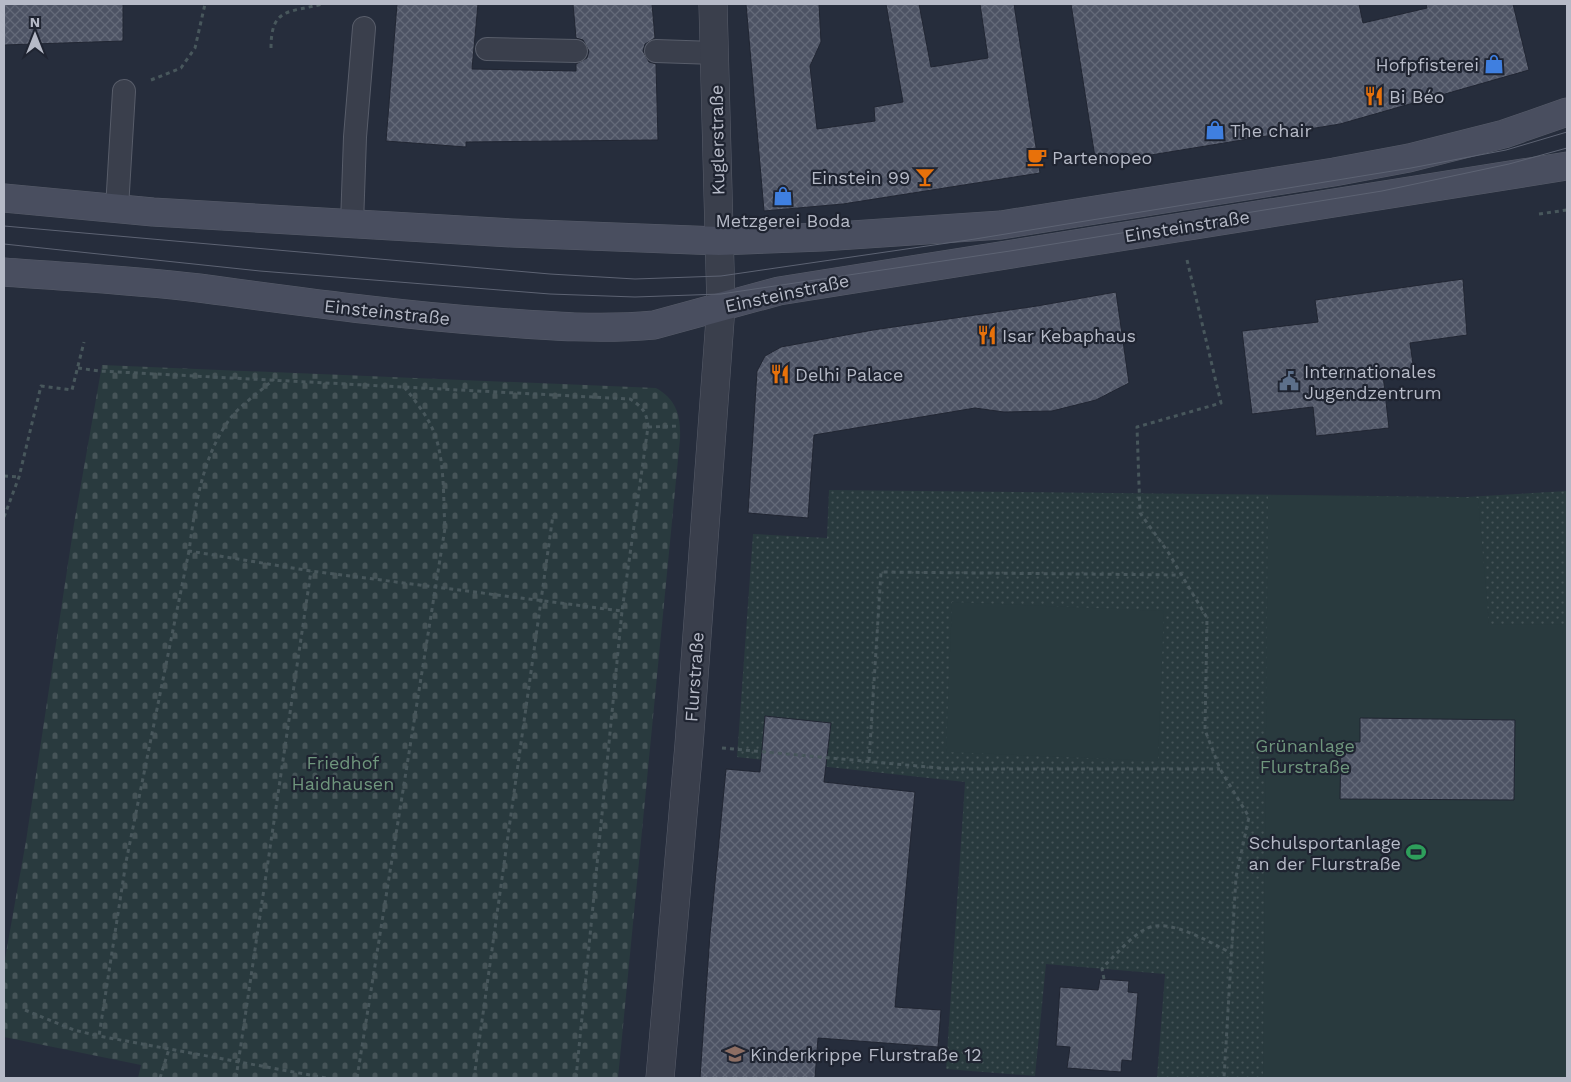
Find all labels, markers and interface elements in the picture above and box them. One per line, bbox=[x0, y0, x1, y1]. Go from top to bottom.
north arrow bbox=[10, 10, 60, 60]
text: N bbox=[30, 14, 40, 30]
shop icon: Hofpfisterei bbox=[1483, 53, 1505, 75]
place label: Hofpfisterei bbox=[1376, 54, 1479, 75]
street label: Kuglerstraße bbox=[706, 84, 728, 196]
restaurant icon: Bi Béo bbox=[1363, 85, 1385, 107]
place label: Bi Béo bbox=[1389, 86, 1445, 107]
shop icon: The chair bbox=[1204, 119, 1226, 141]
place label: The chair bbox=[1230, 120, 1312, 141]
cafe icon: Partenopeo bbox=[1026, 146, 1048, 168]
place label: Partenopeo bbox=[1052, 147, 1152, 168]
bar icon: Einstein 99 bbox=[914, 166, 936, 188]
place label: Einstein 99 bbox=[811, 167, 910, 188]
shop icon: Metzgerei Boda bbox=[772, 185, 794, 207]
street label: Einsteinstraße bbox=[1123, 206, 1251, 246]
place label: Metzgerei Boda bbox=[716, 210, 850, 231]
street label: Einsteinstraße bbox=[723, 270, 851, 316]
street label: Einsteinstraße bbox=[323, 295, 451, 329]
restaurant icon: Isar Kebaphaus bbox=[976, 324, 998, 346]
place label: Isar Kebaphaus bbox=[1002, 325, 1136, 346]
place label: Internationales Jugendzentrum bbox=[1304, 361, 1442, 403]
restaurant icon: Delhi Palace bbox=[769, 363, 791, 385]
place label: Delhi Palace bbox=[795, 364, 903, 385]
public building icon: Internationales Jugendzentrum bbox=[1278, 370, 1300, 392]
street label: Flurstraße bbox=[680, 631, 708, 723]
park label: Grünanlage Flurstraße bbox=[1255, 735, 1355, 777]
park label: Friedhof Haidhausen bbox=[292, 752, 394, 794]
place label: Schulsportanlage an der Flurstraße bbox=[1248, 832, 1401, 874]
sports icon: Schulsportanlage an der Flurstraße bbox=[1405, 841, 1427, 863]
school or university icon: Kinderkrippe Flurstraße 12 bbox=[724, 1043, 746, 1065]
place label: Kinderkrippe Flurstraße 12 bbox=[750, 1044, 982, 1065]

